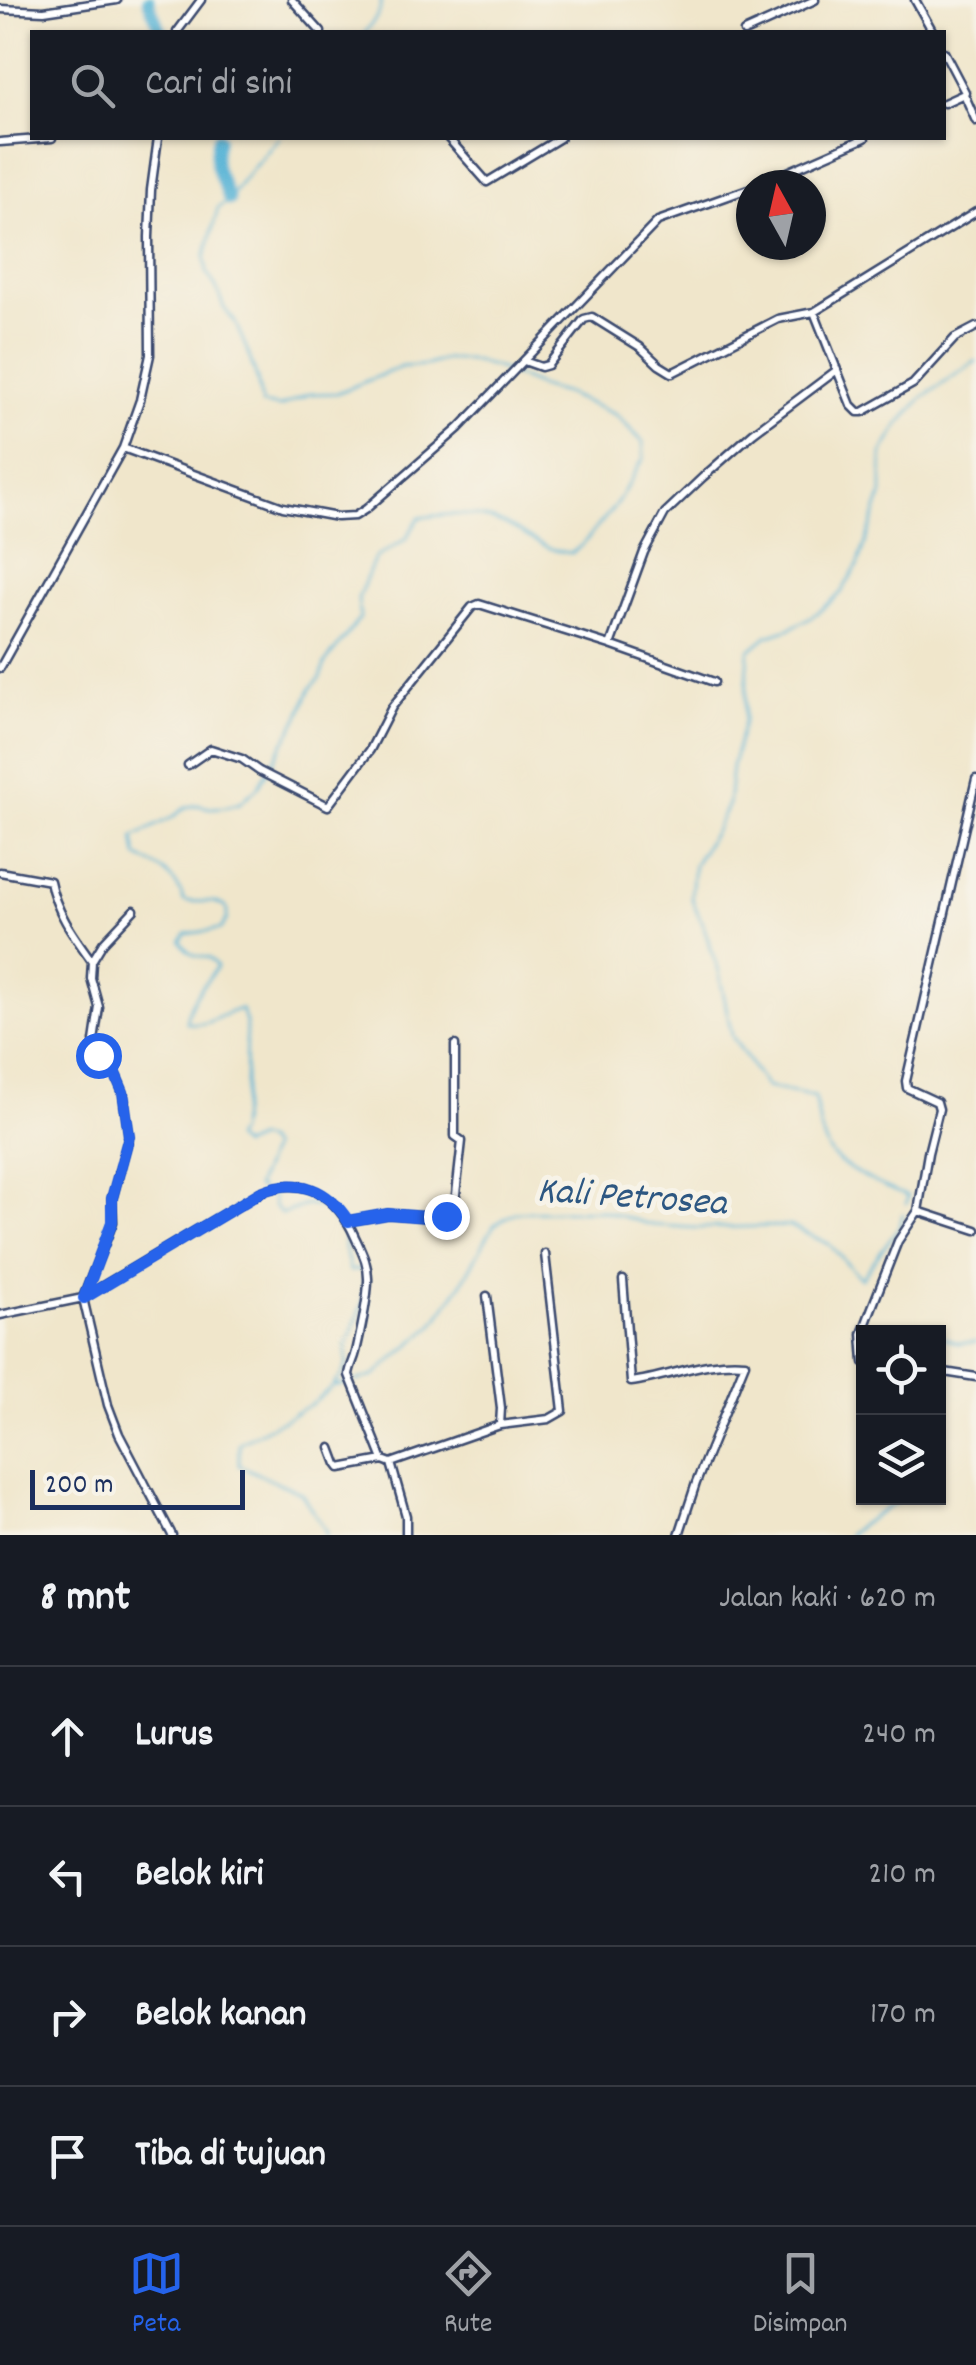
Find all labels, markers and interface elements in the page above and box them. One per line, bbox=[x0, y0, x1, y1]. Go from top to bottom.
search box bbox=[30, 30, 946, 140]
icon: search bbox=[65, 58, 120, 113]
text: Cari di sini bbox=[145, 58, 292, 113]
north arrow bbox=[736, 170, 826, 260]
route start bbox=[76, 1033, 122, 1079]
water label: Kali Petrosea bbox=[535, 1165, 730, 1234]
route end bbox=[424, 1194, 470, 1240]
map controls bbox=[856, 1325, 946, 1505]
button: locate bbox=[856, 1325, 946, 1415]
button: layers bbox=[856, 1415, 946, 1505]
scale bar bbox=[30, 1465, 245, 1510]
text: 200 m bbox=[45, 1467, 113, 1507]
text: 8 mnt bbox=[40, 1570, 130, 1630]
text: Jalan kaki · 620 m bbox=[719, 1577, 936, 1623]
icon: ahead bbox=[40, 1709, 95, 1764]
text: Lurus bbox=[135, 1709, 213, 1764]
text: 240 m bbox=[862, 1713, 936, 1759]
icon: left bbox=[40, 1849, 95, 1904]
text: Belok kiri bbox=[135, 1849, 264, 1904]
text: 210 m bbox=[868, 1853, 936, 1899]
icon: right bbox=[40, 1989, 95, 2044]
text: Belok kanan bbox=[135, 1989, 306, 2044]
text: 170 m bbox=[870, 1993, 936, 2039]
icon: arrive bbox=[40, 2129, 95, 2184]
text: Tiba di tujuan bbox=[135, 2129, 326, 2184]
tab: Peta bbox=[129, 2246, 184, 2346]
tab: Rute bbox=[441, 2246, 496, 2346]
tab: Disimpan bbox=[753, 2246, 847, 2346]

